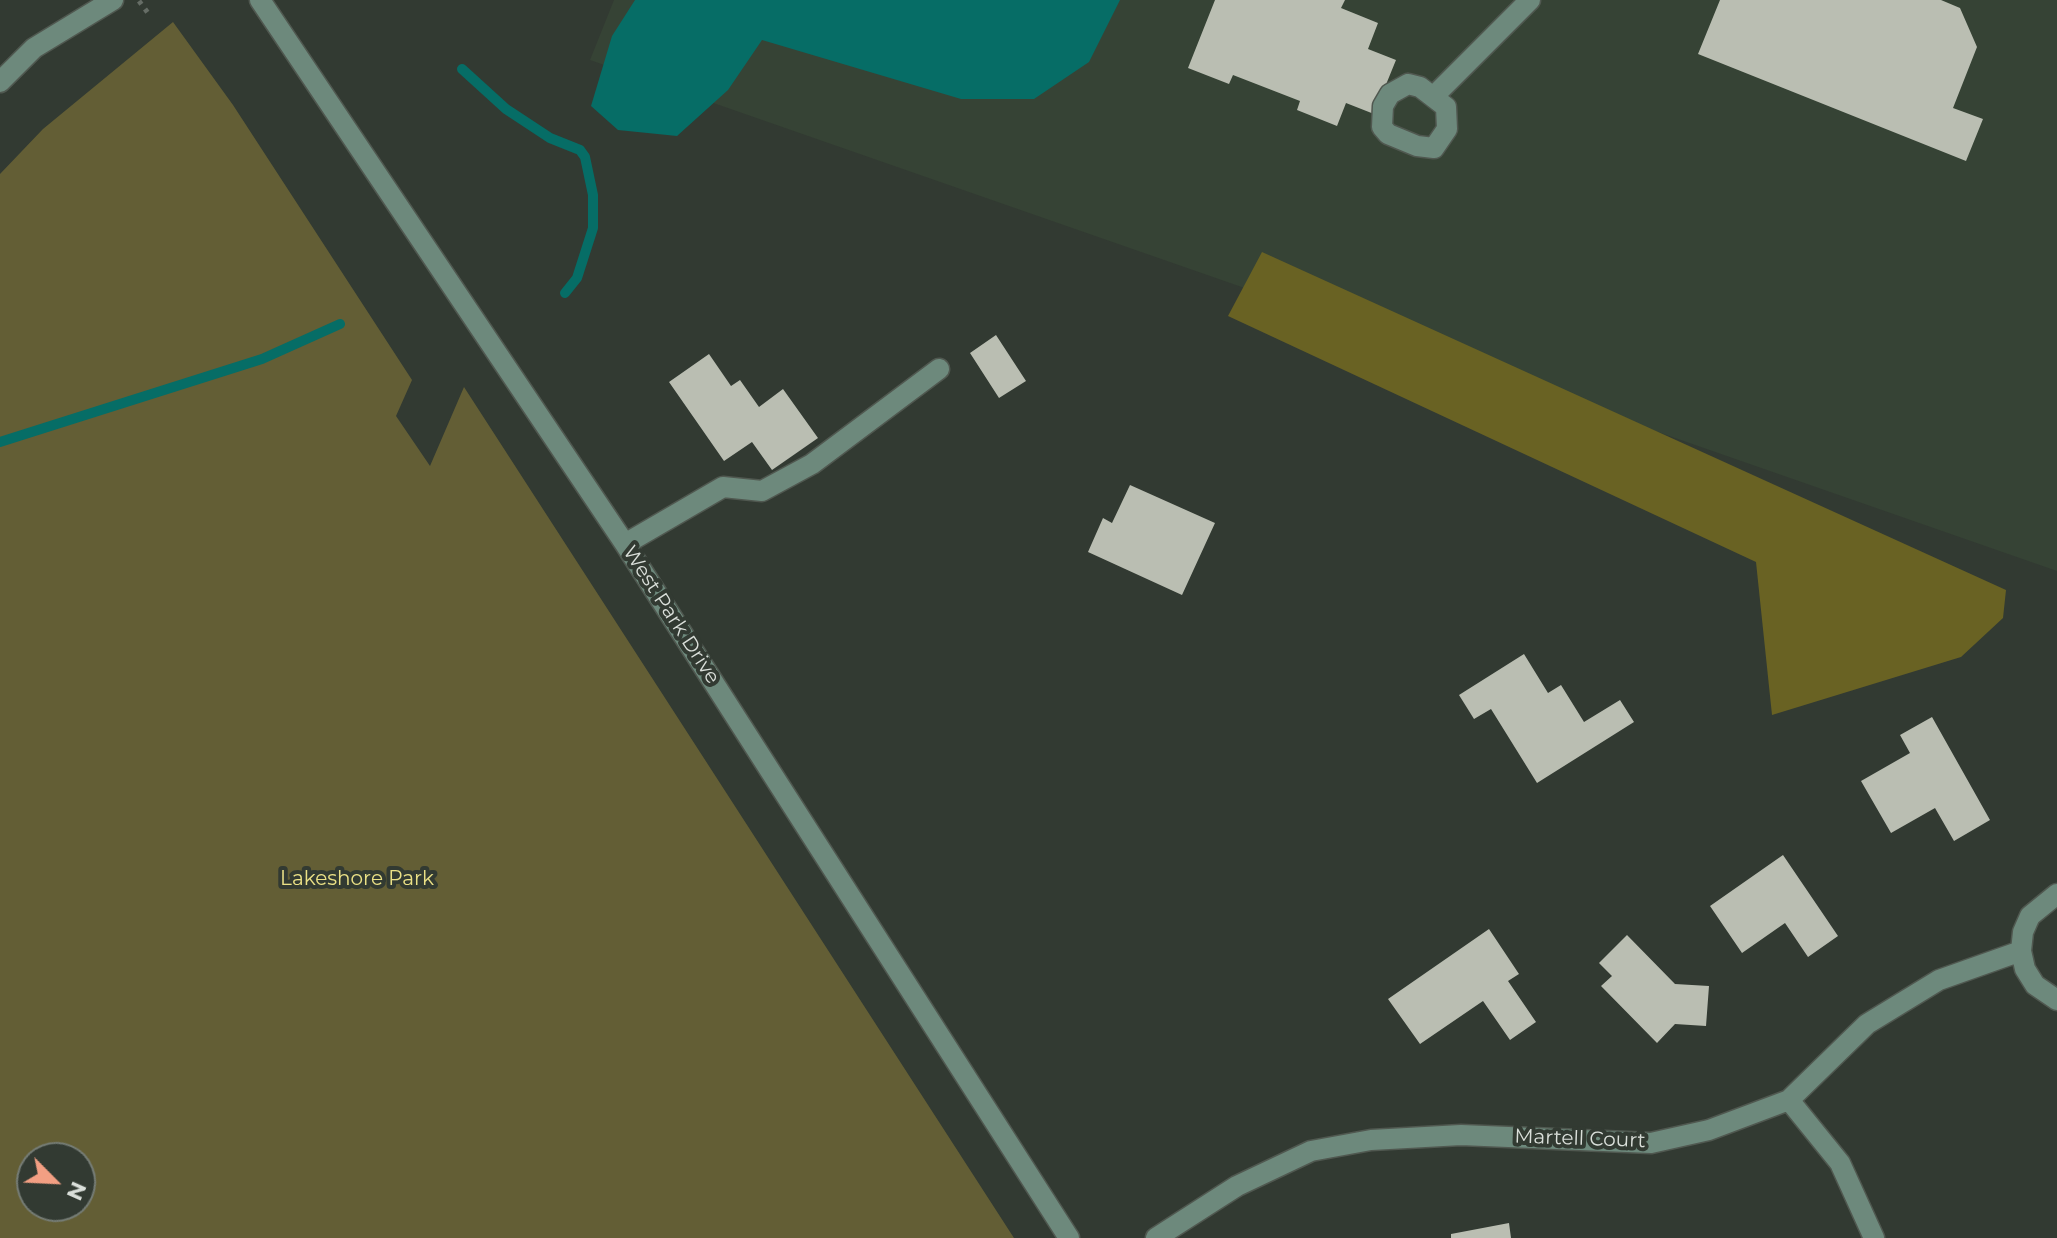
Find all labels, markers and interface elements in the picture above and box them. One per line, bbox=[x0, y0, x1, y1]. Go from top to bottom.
street label: West Park Drive bbox=[617, 542, 725, 688]
park label: Lakeshore Park bbox=[280, 867, 434, 891]
street label: Martell Court bbox=[1514, 1125, 1646, 1153]
north arrow bbox=[16, 1142, 96, 1222]
text: N bbox=[61, 1178, 93, 1205]

